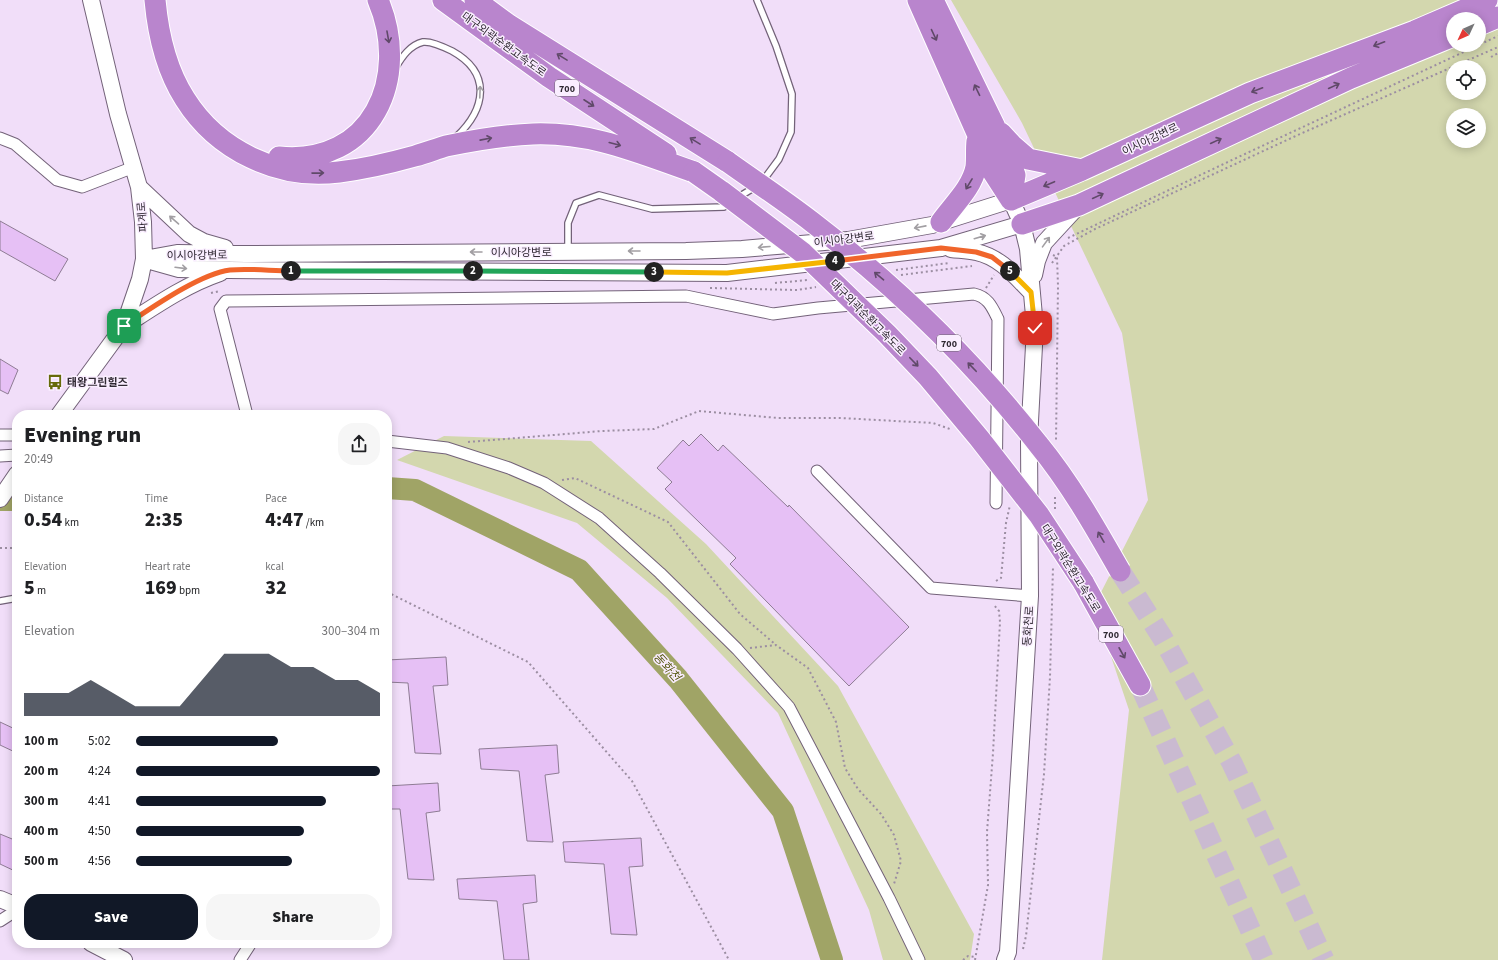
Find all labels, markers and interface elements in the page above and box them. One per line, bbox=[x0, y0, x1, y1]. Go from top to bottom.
street label: 대구외곽순환고속도로 bbox=[458, 9, 549, 80]
north arrow bbox=[1446, 12, 1486, 52]
map controls bbox=[1446, 12, 1486, 148]
one-way arrow bbox=[931, 29, 938, 41]
one-way arrow bbox=[384, 31, 392, 44]
one-way arrow bbox=[1373, 41, 1385, 49]
one-way arrow bbox=[557, 53, 568, 61]
button: locate bbox=[1446, 60, 1486, 100]
road number: 700 bbox=[555, 80, 579, 96]
one-way arrow bbox=[1327, 82, 1339, 89]
one-way arrow bbox=[973, 84, 980, 96]
one-way arrow bbox=[476, 86, 484, 99]
one-way arrow bbox=[1252, 87, 1264, 95]
one-way arrow bbox=[583, 99, 594, 107]
button: layers bbox=[1446, 108, 1486, 148]
street label: 이시아강변로 bbox=[1120, 120, 1181, 159]
one-way arrow bbox=[479, 135, 492, 143]
one-way arrow bbox=[690, 137, 701, 145]
one-way arrow bbox=[1210, 137, 1222, 144]
one-way arrow bbox=[608, 141, 621, 148]
one-way arrow bbox=[311, 169, 324, 177]
one-way arrow bbox=[965, 178, 973, 189]
one-way arrow bbox=[1044, 181, 1056, 188]
one-way arrow bbox=[1092, 192, 1104, 199]
street label: 파계로 bbox=[134, 201, 151, 233]
one-way arrow bbox=[168, 216, 179, 225]
one-way arrow bbox=[914, 223, 927, 231]
street label: 이시아강변로 bbox=[813, 228, 875, 251]
one-way arrow bbox=[974, 233, 987, 240]
one-way arrow bbox=[1042, 236, 1050, 247]
one-way arrow bbox=[758, 244, 771, 251]
street label: 이시아강변로 bbox=[491, 245, 551, 260]
street label: 이시아강변로 bbox=[167, 247, 228, 264]
one-way arrow bbox=[628, 247, 641, 255]
one-way arrow bbox=[470, 248, 483, 256]
pin: 4 bbox=[825, 251, 845, 271]
text: 4 bbox=[832, 253, 838, 268]
pin: 1 bbox=[281, 261, 301, 281]
pin: 2 bbox=[463, 261, 483, 281]
pin: 5 bbox=[1000, 261, 1020, 281]
pin: 3 bbox=[644, 262, 664, 282]
text: 1 bbox=[288, 263, 294, 278]
text: 2 bbox=[470, 263, 476, 278]
text: 5 bbox=[1007, 263, 1013, 278]
one-way arrow bbox=[175, 264, 188, 272]
text: 3 bbox=[651, 264, 657, 279]
one-way arrow bbox=[874, 272, 884, 281]
street label: 대구외곽순환고속도로 bbox=[827, 276, 909, 358]
pin bbox=[107, 309, 141, 343]
pin bbox=[1018, 311, 1052, 345]
icon: arrive bbox=[113, 315, 135, 337]
icon: check bbox=[1024, 317, 1046, 339]
road number: 700 bbox=[937, 335, 961, 351]
one-way arrow bbox=[909, 357, 918, 367]
one-way arrow bbox=[967, 362, 977, 372]
bus stop icon: 태왕그린힐즈 bbox=[46, 373, 64, 391]
place label: 태왕그린힐즈 bbox=[67, 375, 128, 390]
text: Evening run bbox=[24, 419, 141, 451]
button: share bbox=[338, 423, 380, 465]
text: 20:49 bbox=[24, 450, 53, 468]
text: Distance bbox=[24, 491, 63, 506]
text: Time bbox=[145, 491, 168, 506]
text: Pace bbox=[265, 491, 287, 506]
text: 0.54 bbox=[24, 506, 62, 534]
text: 2:35 bbox=[145, 506, 183, 534]
text: 4:47 bbox=[265, 506, 304, 534]
text: km bbox=[62, 515, 79, 530]
text: /km bbox=[304, 515, 324, 530]
street label: 대구외곽순환고속도로 bbox=[1037, 521, 1104, 615]
one-way arrow bbox=[1096, 531, 1104, 543]
text: Elevation bbox=[24, 559, 67, 574]
text: Heart rate bbox=[145, 559, 190, 574]
text: kcal bbox=[265, 559, 284, 574]
text: 5 bbox=[24, 574, 35, 602]
text: 169 bbox=[145, 574, 177, 602]
text: 32 bbox=[265, 574, 287, 602]
text: m bbox=[35, 583, 46, 598]
text: bpm bbox=[177, 583, 200, 598]
street label: 동화천로 bbox=[1020, 605, 1037, 647]
text: Elevation bbox=[24, 622, 75, 640]
text: 300–304 m bbox=[322, 622, 380, 640]
road number: 700 bbox=[1099, 626, 1123, 642]
one-way arrow bbox=[1119, 647, 1126, 659]
water label: 동화천 bbox=[649, 649, 685, 687]
text: 100 m bbox=[24, 732, 58, 750]
text: 5:02 bbox=[88, 732, 111, 750]
text: 200 m bbox=[24, 762, 58, 780]
text: 4:24 bbox=[88, 762, 111, 780]
text: 300 m bbox=[24, 792, 58, 810]
text: 4:41 bbox=[88, 792, 111, 810]
text: 400 m bbox=[24, 822, 58, 840]
text: 4:50 bbox=[88, 822, 111, 840]
text: 500 m bbox=[24, 852, 58, 870]
text: 4:56 bbox=[88, 852, 111, 870]
button: Save bbox=[24, 894, 198, 940]
button: Share bbox=[206, 894, 380, 940]

